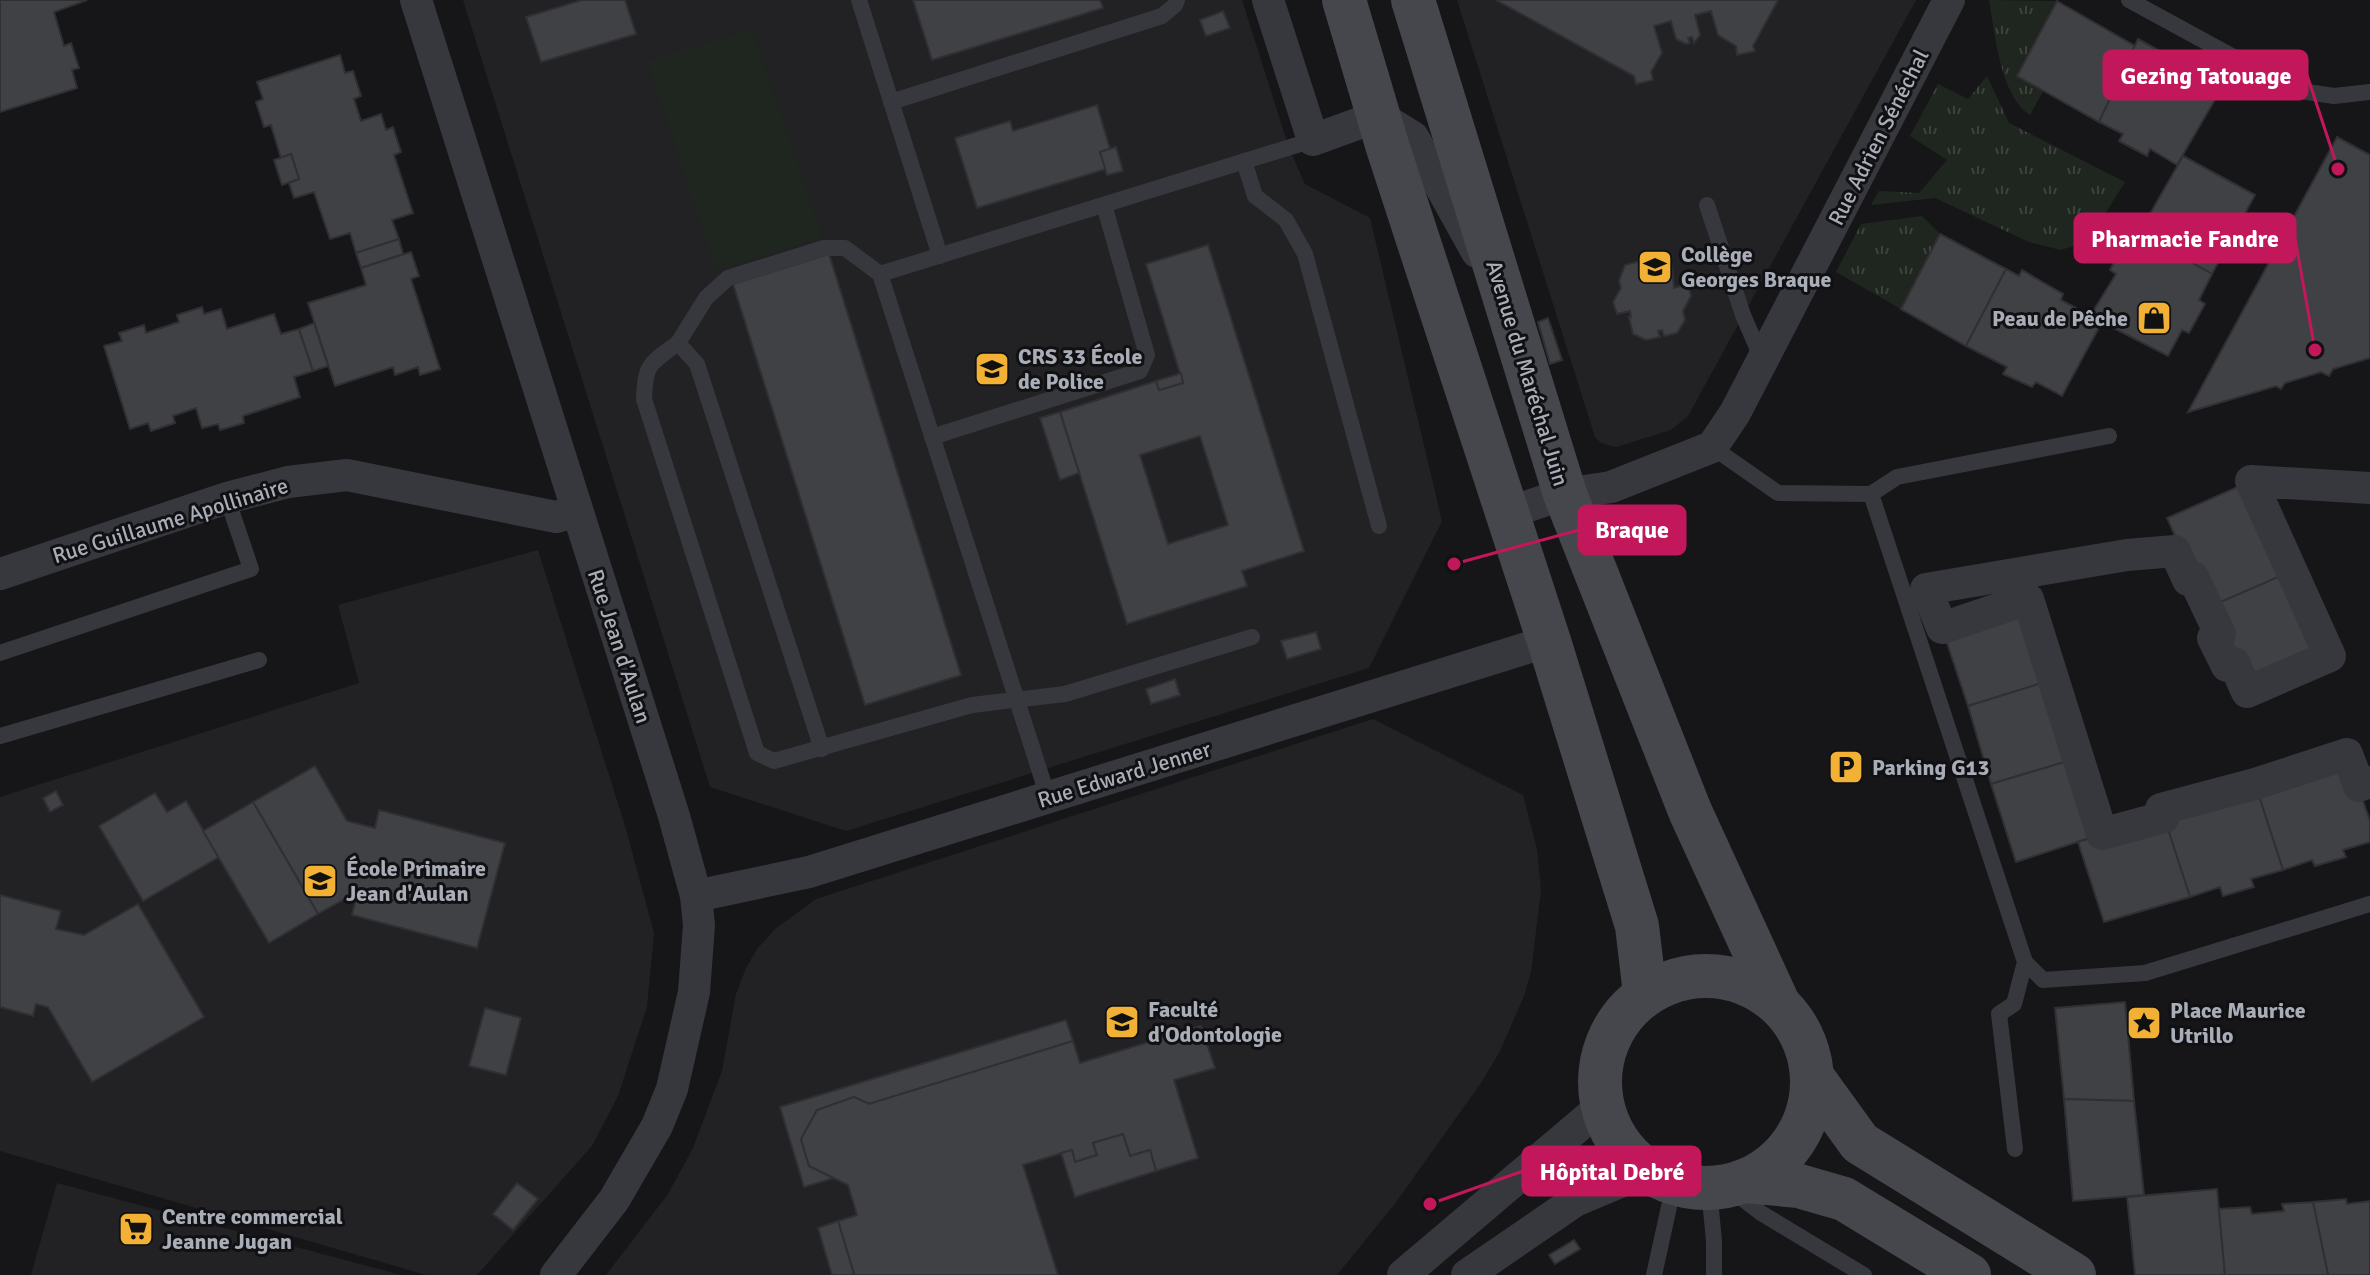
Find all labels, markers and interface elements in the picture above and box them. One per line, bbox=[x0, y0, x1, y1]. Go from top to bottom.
street label: Rue Adrien Sénéchal bbox=[1822, 45, 1935, 230]
callout: Gezing Tatouage bbox=[2104, 51, 2307, 99]
text: Gezing Tatouage bbox=[2120, 61, 2292, 91]
callout: Pharmacie Fandre bbox=[2075, 214, 2295, 262]
text: Pharmacie Fandre bbox=[2091, 224, 2279, 254]
place label: Collège Georges Braque bbox=[1681, 241, 1832, 293]
school or university icon: Collège Georges Braque bbox=[1636, 248, 1674, 286]
street label: Avenue du Maréchal Juin bbox=[1480, 257, 1575, 489]
shop icon: Peau de Pêche bbox=[2135, 299, 2173, 337]
place label: Peau de Pêche bbox=[1992, 305, 2128, 332]
place label: CRS 33 École de Police bbox=[1018, 343, 1142, 395]
school or university icon: CRS 33 École de Police bbox=[973, 350, 1011, 388]
street label: Rue Guillaume Apollinaire bbox=[49, 472, 291, 569]
callout: Braque bbox=[1579, 506, 1685, 554]
text: Braque bbox=[1595, 515, 1669, 545]
street label: Rue Jean d'Aulan bbox=[582, 566, 657, 727]
street label: Rue Edward Jenner bbox=[1034, 735, 1214, 814]
parking icon: Parking G13 bbox=[1827, 748, 1865, 786]
place label: Parking G13 bbox=[1872, 754, 1989, 781]
place label: École Primaire Jean d'Aulan bbox=[346, 855, 486, 907]
school or university icon: École Primaire Jean d'Aulan bbox=[301, 862, 339, 900]
place label: Faculté d'Odontologie bbox=[1148, 996, 1282, 1048]
place label: Place Maurice Utrillo bbox=[2170, 997, 2306, 1049]
school or university icon: Faculté d'Odontologie bbox=[1103, 1003, 1141, 1041]
place icon: Place Maurice Utrillo bbox=[2125, 1004, 2163, 1042]
callout: Hôpital Debré bbox=[1523, 1147, 1700, 1195]
text: Hôpital Debré bbox=[1540, 1157, 1685, 1187]
place label: Centre commercial Jeanne Jugan bbox=[162, 1203, 343, 1255]
supermarket icon: Centre commercial Jeanne Jugan bbox=[117, 1210, 155, 1248]

